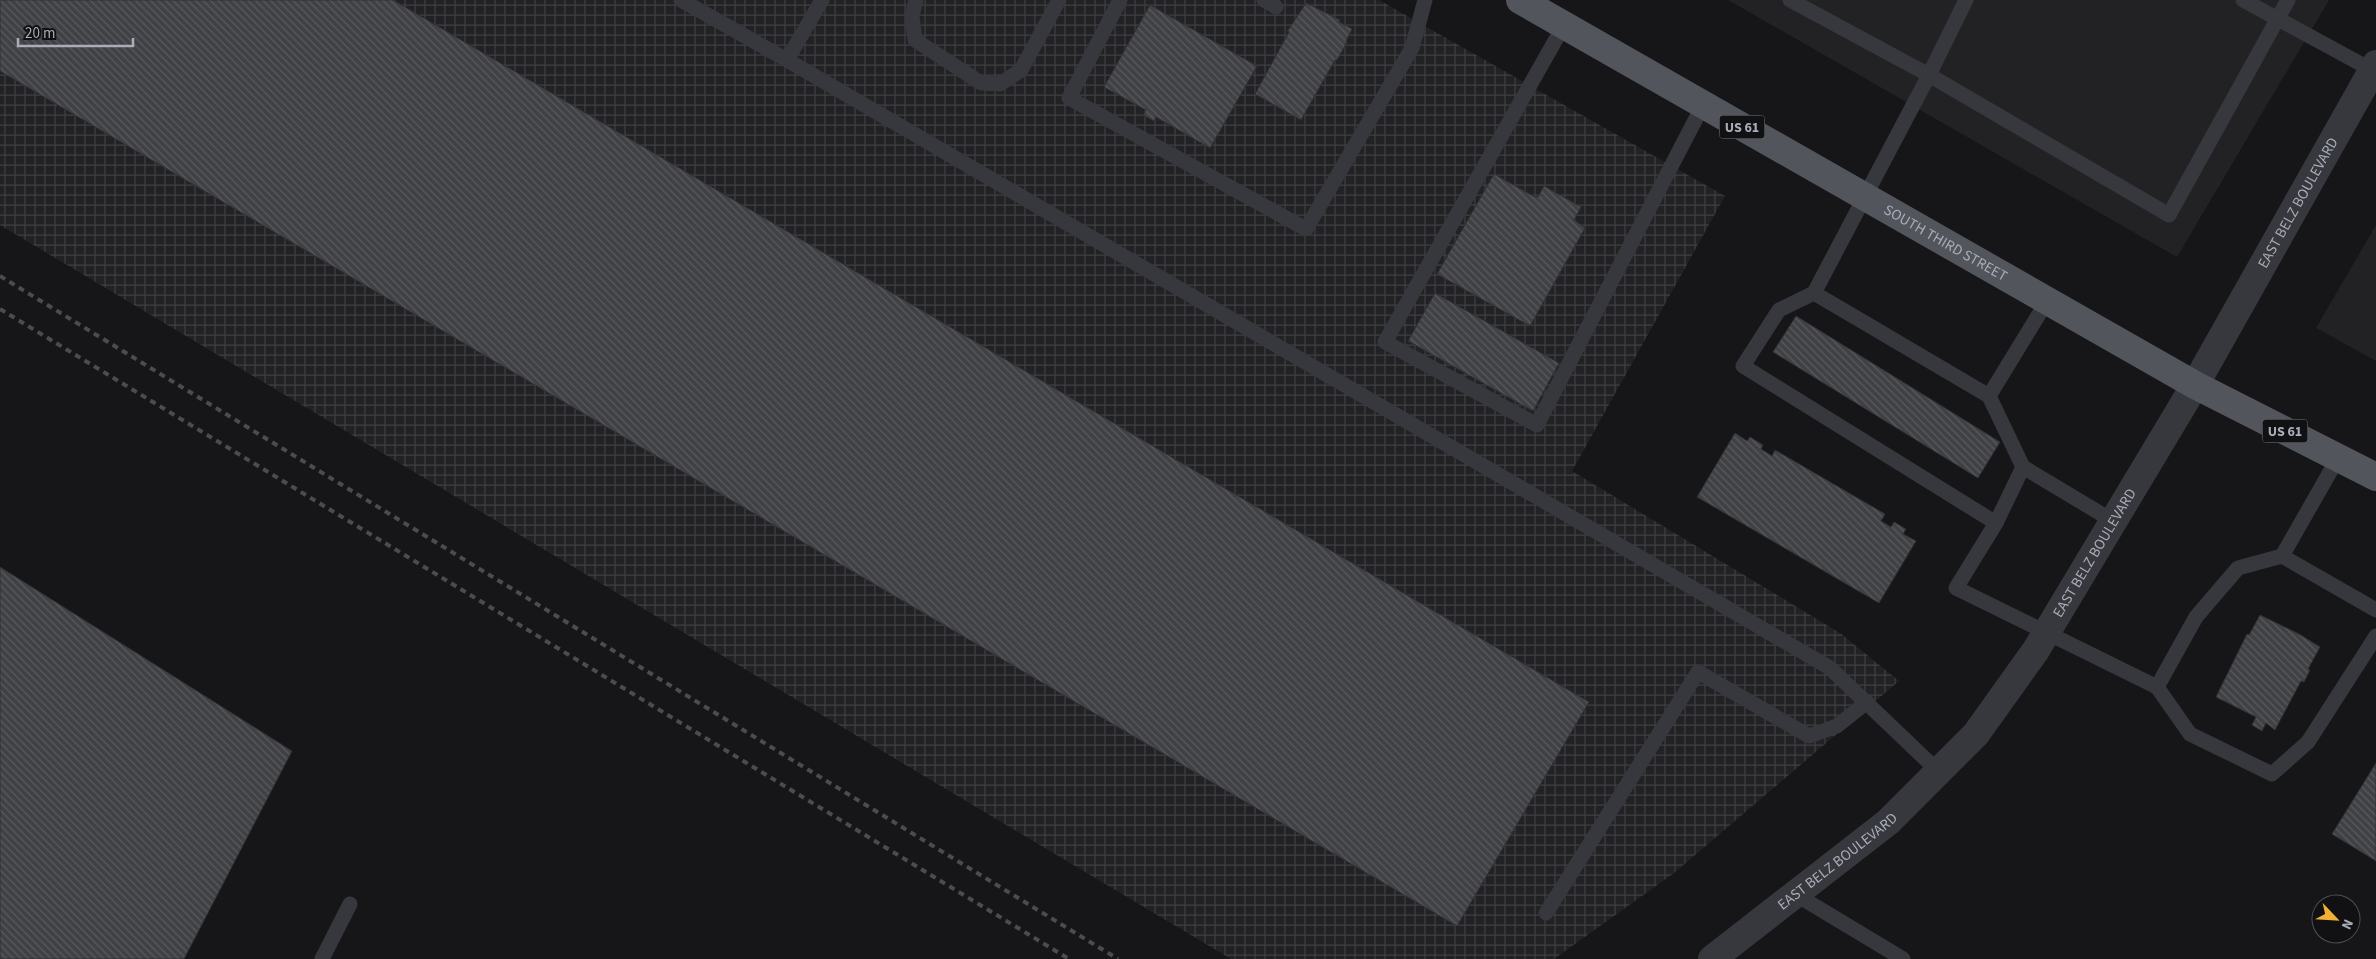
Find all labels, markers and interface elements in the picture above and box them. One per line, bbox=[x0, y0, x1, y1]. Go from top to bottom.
scale bar bbox=[18, 15, 132, 47]
text: 20 m bbox=[25, 23, 55, 44]
road number: US 61 bbox=[1720, 115, 1764, 138]
street label: EAST BELZ BOULEVARD bbox=[2253, 134, 2343, 272]
street label: SOUTH THIRD STREET bbox=[1880, 200, 2011, 287]
road number: US 61 bbox=[2262, 420, 2308, 442]
street label: EAST BELZ BOULEVARD bbox=[2048, 485, 2142, 622]
street label: EAST BELZ BOULEVARD bbox=[1773, 808, 1903, 915]
north arrow bbox=[2311, 894, 2361, 944]
text: N bbox=[2336, 916, 2358, 933]

